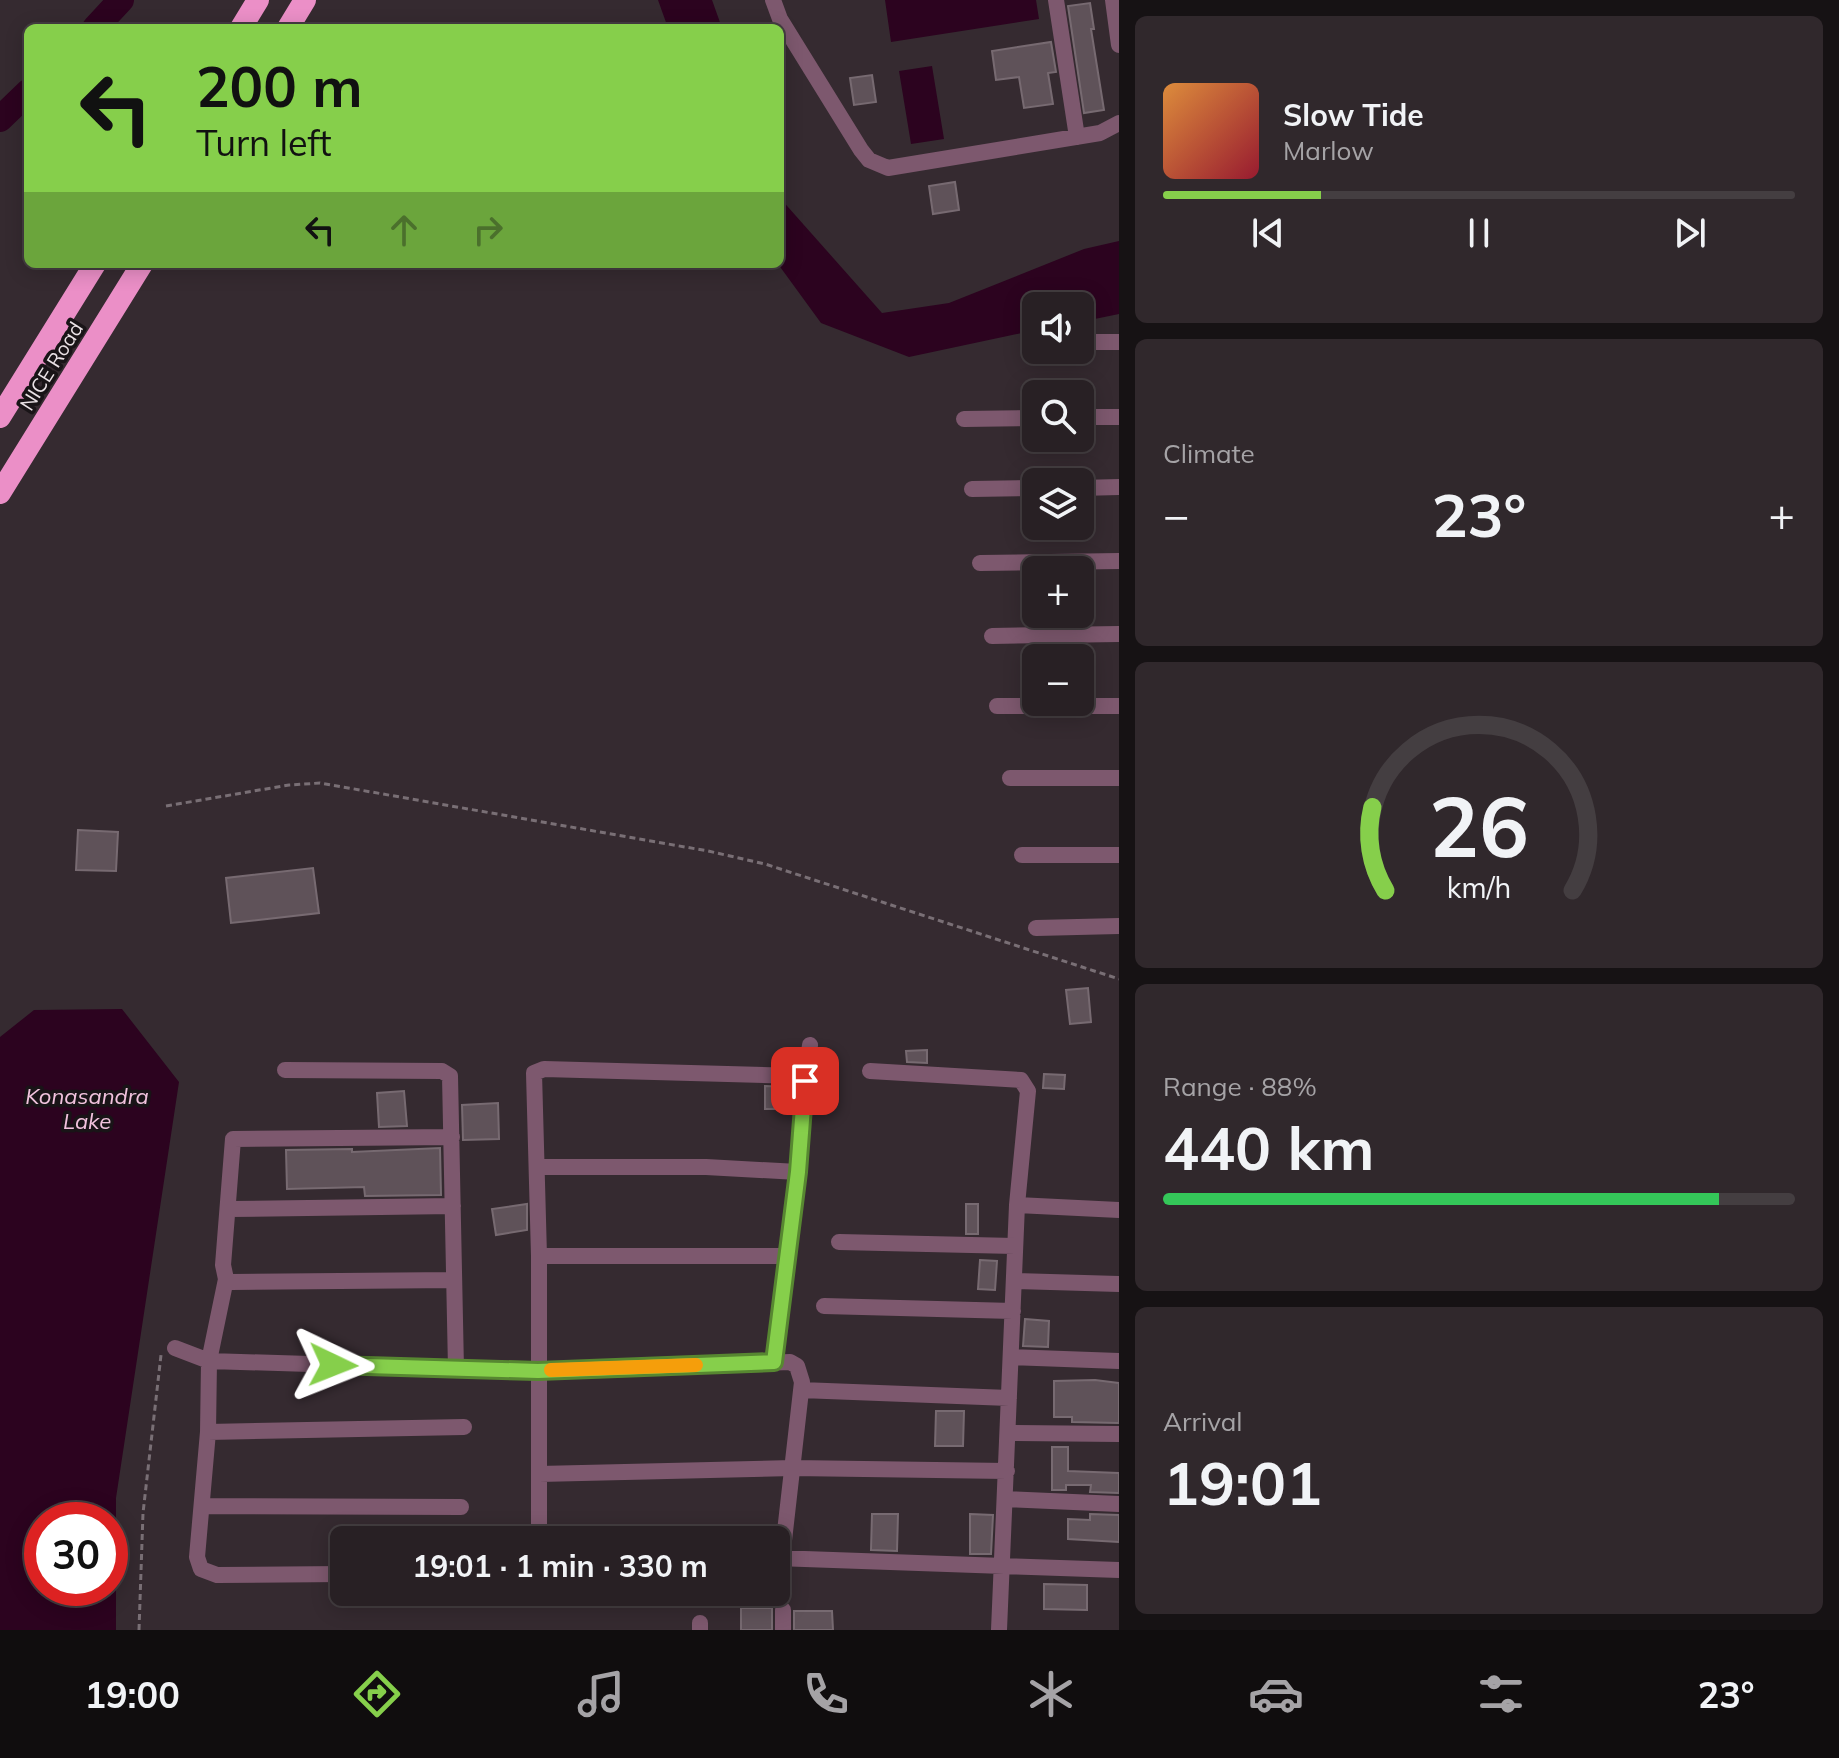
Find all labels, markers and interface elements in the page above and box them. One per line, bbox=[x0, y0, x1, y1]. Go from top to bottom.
text: 200 m bbox=[196, 51, 363, 121]
icon: left bbox=[64, 56, 168, 160]
text: Slow Tide bbox=[1283, 96, 1424, 134]
text: Turn left bbox=[196, 120, 332, 165]
text: Marlow bbox=[1283, 134, 1374, 167]
icon: left bbox=[298, 208, 342, 252]
icon: ahead bbox=[382, 208, 426, 252]
icon: right bbox=[466, 208, 510, 252]
icon: previous bbox=[1246, 211, 1290, 255]
icon: pause bbox=[1457, 211, 1501, 255]
icon: next bbox=[1668, 211, 1712, 255]
map controls bbox=[1022, 292, 1094, 716]
button: sound bbox=[1022, 292, 1094, 364]
street label: NICE Road bbox=[14, 317, 88, 415]
button: search bbox=[1022, 380, 1094, 452]
text: Climate bbox=[1163, 437, 1255, 470]
button: layers bbox=[1022, 468, 1094, 540]
text: 23° bbox=[1432, 477, 1526, 552]
text: − bbox=[1163, 487, 1189, 542]
text: + bbox=[1769, 487, 1795, 542]
button: + bbox=[1022, 556, 1094, 628]
button: − bbox=[1022, 644, 1094, 716]
text: 26 bbox=[1429, 773, 1529, 878]
text: km/h bbox=[1447, 869, 1511, 905]
pin bbox=[771, 1047, 839, 1115]
icon: arrive bbox=[783, 1059, 827, 1103]
text: Range · 88% bbox=[1163, 1070, 1317, 1103]
water label: Konasandra Lake bbox=[25, 1082, 149, 1135]
text: 440 km bbox=[1163, 1110, 1375, 1185]
position arrow bbox=[291, 1323, 375, 1407]
text: Arrival bbox=[1163, 1405, 1243, 1438]
text: 19:01 bbox=[1163, 1445, 1322, 1520]
speed limit sign: 30 bbox=[24, 1502, 128, 1606]
text: 19:01 · 1 min · 330 m bbox=[412, 1547, 708, 1585]
icon: directions bbox=[349, 1666, 405, 1722]
icon: music bbox=[573, 1666, 629, 1722]
icon: phone bbox=[798, 1666, 854, 1722]
icon: climate bbox=[1023, 1666, 1079, 1722]
icon: car bbox=[1248, 1666, 1304, 1722]
icon: filters bbox=[1473, 1666, 1529, 1722]
text: 19:00 bbox=[84, 1672, 180, 1717]
text: 23° bbox=[1698, 1672, 1755, 1717]

